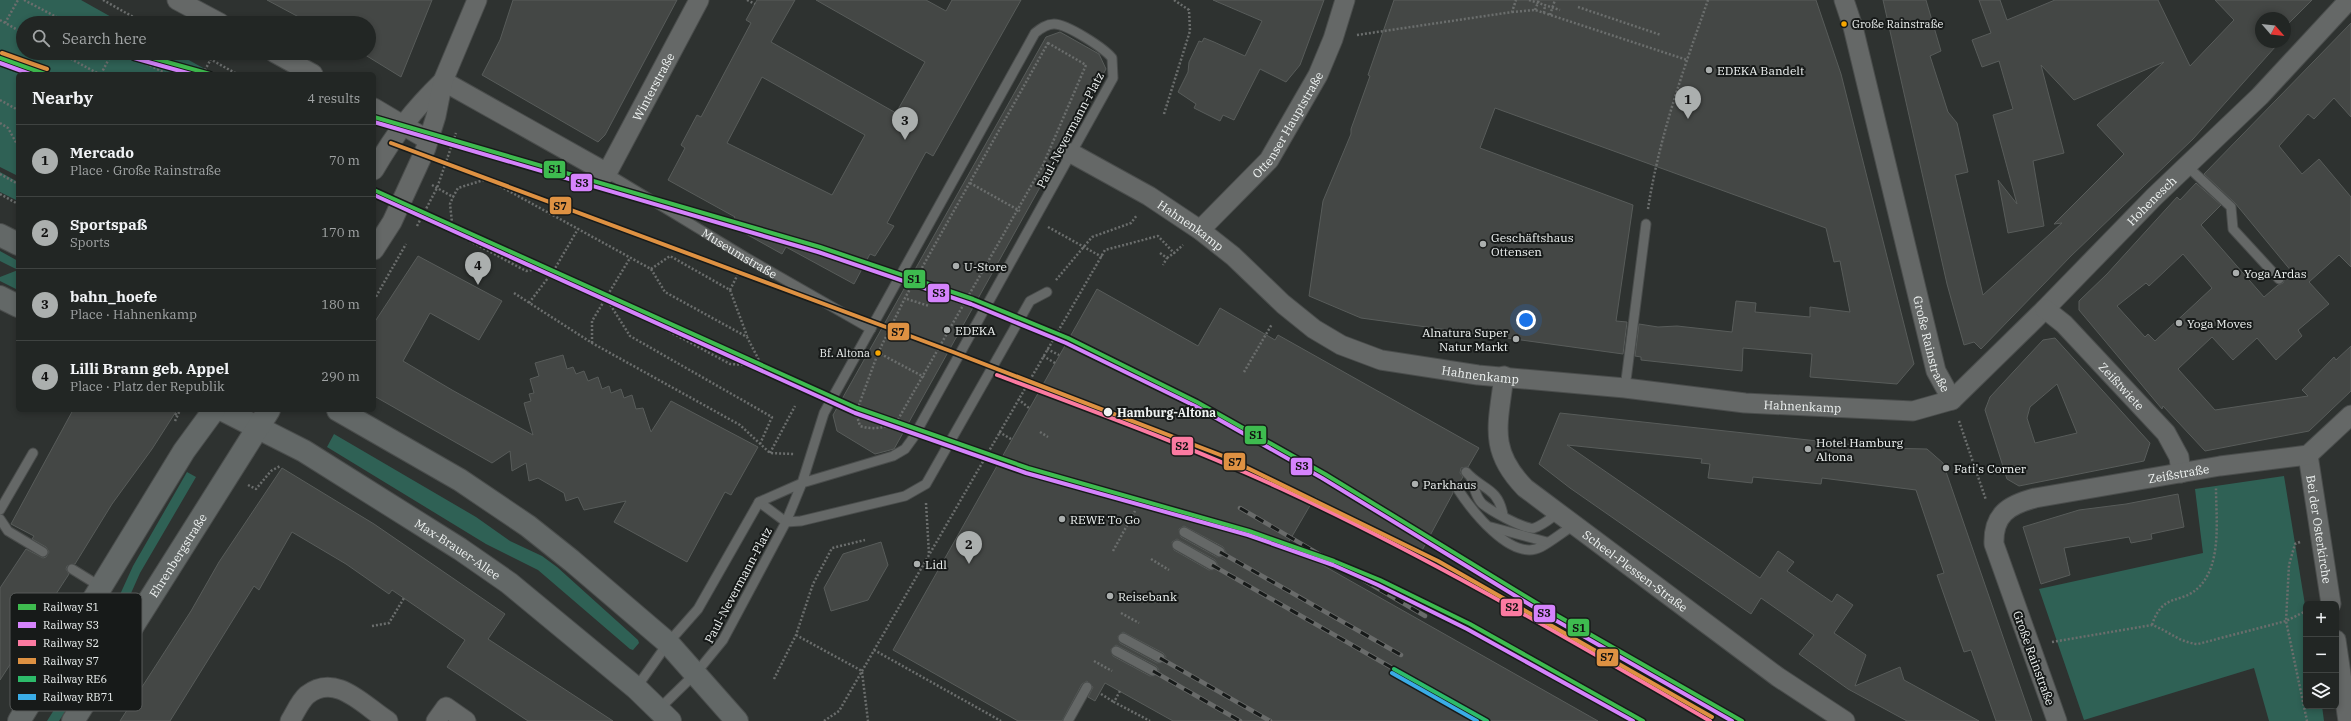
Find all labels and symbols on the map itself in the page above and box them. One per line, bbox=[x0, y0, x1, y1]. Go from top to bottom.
north arrow bbox=[2255, 12, 2291, 48]
place label: Große Rainstraße bbox=[1852, 17, 1943, 31]
marker: Große Rainstraße bbox=[1839, 19, 1849, 29]
street label: Winterstraße bbox=[629, 50, 677, 123]
place label: EDEKA Bandelt bbox=[1717, 63, 1804, 78]
marker: EDEKA Bandelt bbox=[1704, 65, 1714, 75]
street label: Paul-Nevermann-Platz bbox=[1033, 69, 1107, 191]
street label: Ottenser Hauptstraße bbox=[1249, 69, 1326, 181]
pin: 1 bbox=[1675, 86, 1701, 119]
pin: 3 bbox=[892, 107, 918, 140]
line badge: S1 bbox=[543, 160, 566, 179]
text: S1 bbox=[548, 162, 562, 176]
street label: Hohenesch bbox=[2123, 172, 2179, 228]
line badge: S3 bbox=[570, 173, 593, 192]
text: S3 bbox=[575, 176, 589, 190]
line badge: S7 bbox=[549, 196, 572, 215]
street label: Hahnenkamp bbox=[1155, 196, 1227, 254]
text: S7 bbox=[553, 199, 567, 213]
street label: Museumstraße bbox=[699, 225, 780, 281]
place label: Geschäftshaus Ottensen bbox=[1491, 230, 1574, 259]
marker: Geschäftshaus Ottensen bbox=[1478, 239, 1488, 249]
pin: 4 bbox=[465, 252, 491, 285]
place label: U-Store bbox=[964, 259, 1007, 274]
marker: U-Store bbox=[951, 261, 961, 271]
place label: Yoga Ardas bbox=[2244, 266, 2307, 281]
marker: Yoga Ardas bbox=[2231, 268, 2241, 278]
line badge: S1 bbox=[903, 269, 926, 289]
text: S1 bbox=[907, 272, 921, 286]
line badge: S3 bbox=[927, 283, 950, 303]
text: S3 bbox=[932, 286, 946, 300]
street label: Große Rainstraße bbox=[1911, 294, 1953, 394]
your location bbox=[1516, 310, 1536, 330]
place label: Yoga Moves bbox=[2187, 316, 2252, 331]
marker: Yoga Moves bbox=[2174, 318, 2184, 328]
line badge: S7 bbox=[887, 322, 910, 341]
place label: EDEKA bbox=[955, 323, 996, 338]
text: S7 bbox=[891, 325, 905, 339]
marker: EDEKA bbox=[942, 325, 952, 335]
place label: Alnatura Super Natur Markt bbox=[1422, 325, 1509, 354]
marker: Alnatura Super Natur Markt bbox=[1511, 334, 1521, 344]
place label: Bf. Altona bbox=[820, 346, 870, 360]
marker: Bf. Altona bbox=[873, 348, 883, 358]
street label: Zeißtwiete bbox=[2096, 359, 2148, 413]
street label: Hahnenkamp bbox=[1441, 362, 1520, 386]
street label: Hahnenkamp bbox=[1764, 396, 1842, 415]
place label: Hamburg-Altona bbox=[1117, 405, 1216, 420]
marker: Hamburg-Altona bbox=[1102, 406, 1114, 418]
line badge: S1 bbox=[1244, 425, 1267, 445]
text: S1 bbox=[1249, 428, 1263, 442]
place label: Hotel Hamburg Altona bbox=[1816, 435, 1904, 464]
line badge: S2 bbox=[1171, 436, 1194, 456]
text: S2 bbox=[1175, 439, 1189, 453]
marker: Hotel Hamburg Altona bbox=[1803, 444, 1813, 454]
line badge: S7 bbox=[1223, 452, 1246, 471]
text: S7 bbox=[1228, 455, 1242, 469]
line badge: S3 bbox=[1290, 457, 1313, 476]
text: S3 bbox=[1295, 459, 1309, 473]
place label: Fati's Corner bbox=[1954, 461, 2027, 476]
street label: Zeißstraße bbox=[2147, 461, 2210, 486]
marker: Fati's Corner bbox=[1941, 463, 1951, 473]
street label: Bei der Osterkirche bbox=[2304, 474, 2335, 584]
place label: Parkhaus bbox=[1423, 477, 1477, 492]
marker: Parkhaus bbox=[1410, 479, 1420, 489]
street label: Ehrenbergstraße bbox=[145, 510, 210, 600]
place label: REWE To Go bbox=[1070, 512, 1140, 527]
marker: REWE To Go bbox=[1057, 514, 1067, 524]
street label: Max-Brauer-Allee bbox=[412, 515, 504, 582]
street label: Paul-Nevermann-Platz bbox=[701, 524, 775, 646]
street label: Scheel-Plessen-Straße bbox=[1580, 527, 1691, 615]
pin: 2 bbox=[956, 531, 982, 564]
place label: Lidl bbox=[925, 557, 947, 572]
marker: Lidl bbox=[912, 559, 922, 569]
place label: Reisebank bbox=[1118, 589, 1177, 604]
marker: Reisebank bbox=[1105, 591, 1115, 601]
legend bbox=[10, 593, 142, 711]
line badge: S2 bbox=[1500, 598, 1523, 617]
text: Railway S1 bbox=[43, 600, 99, 614]
text: S2 bbox=[1505, 600, 1519, 614]
line badge: S3 bbox=[1533, 604, 1556, 623]
text: S3 bbox=[1537, 606, 1551, 620]
street label: Große Rainstraße bbox=[2010, 609, 2058, 707]
text: Railway S3 bbox=[43, 618, 99, 632]
line badge: S1 bbox=[1567, 618, 1590, 637]
text: S1 bbox=[1572, 621, 1586, 635]
text: Railway S2 bbox=[43, 636, 99, 650]
line badge: S7 bbox=[1596, 648, 1619, 667]
text: S7 bbox=[1600, 650, 1614, 664]
text: Railway S7 bbox=[43, 654, 99, 668]
text: Railway RE6 bbox=[43, 672, 107, 686]
text: Railway RB71 bbox=[43, 690, 114, 704]

